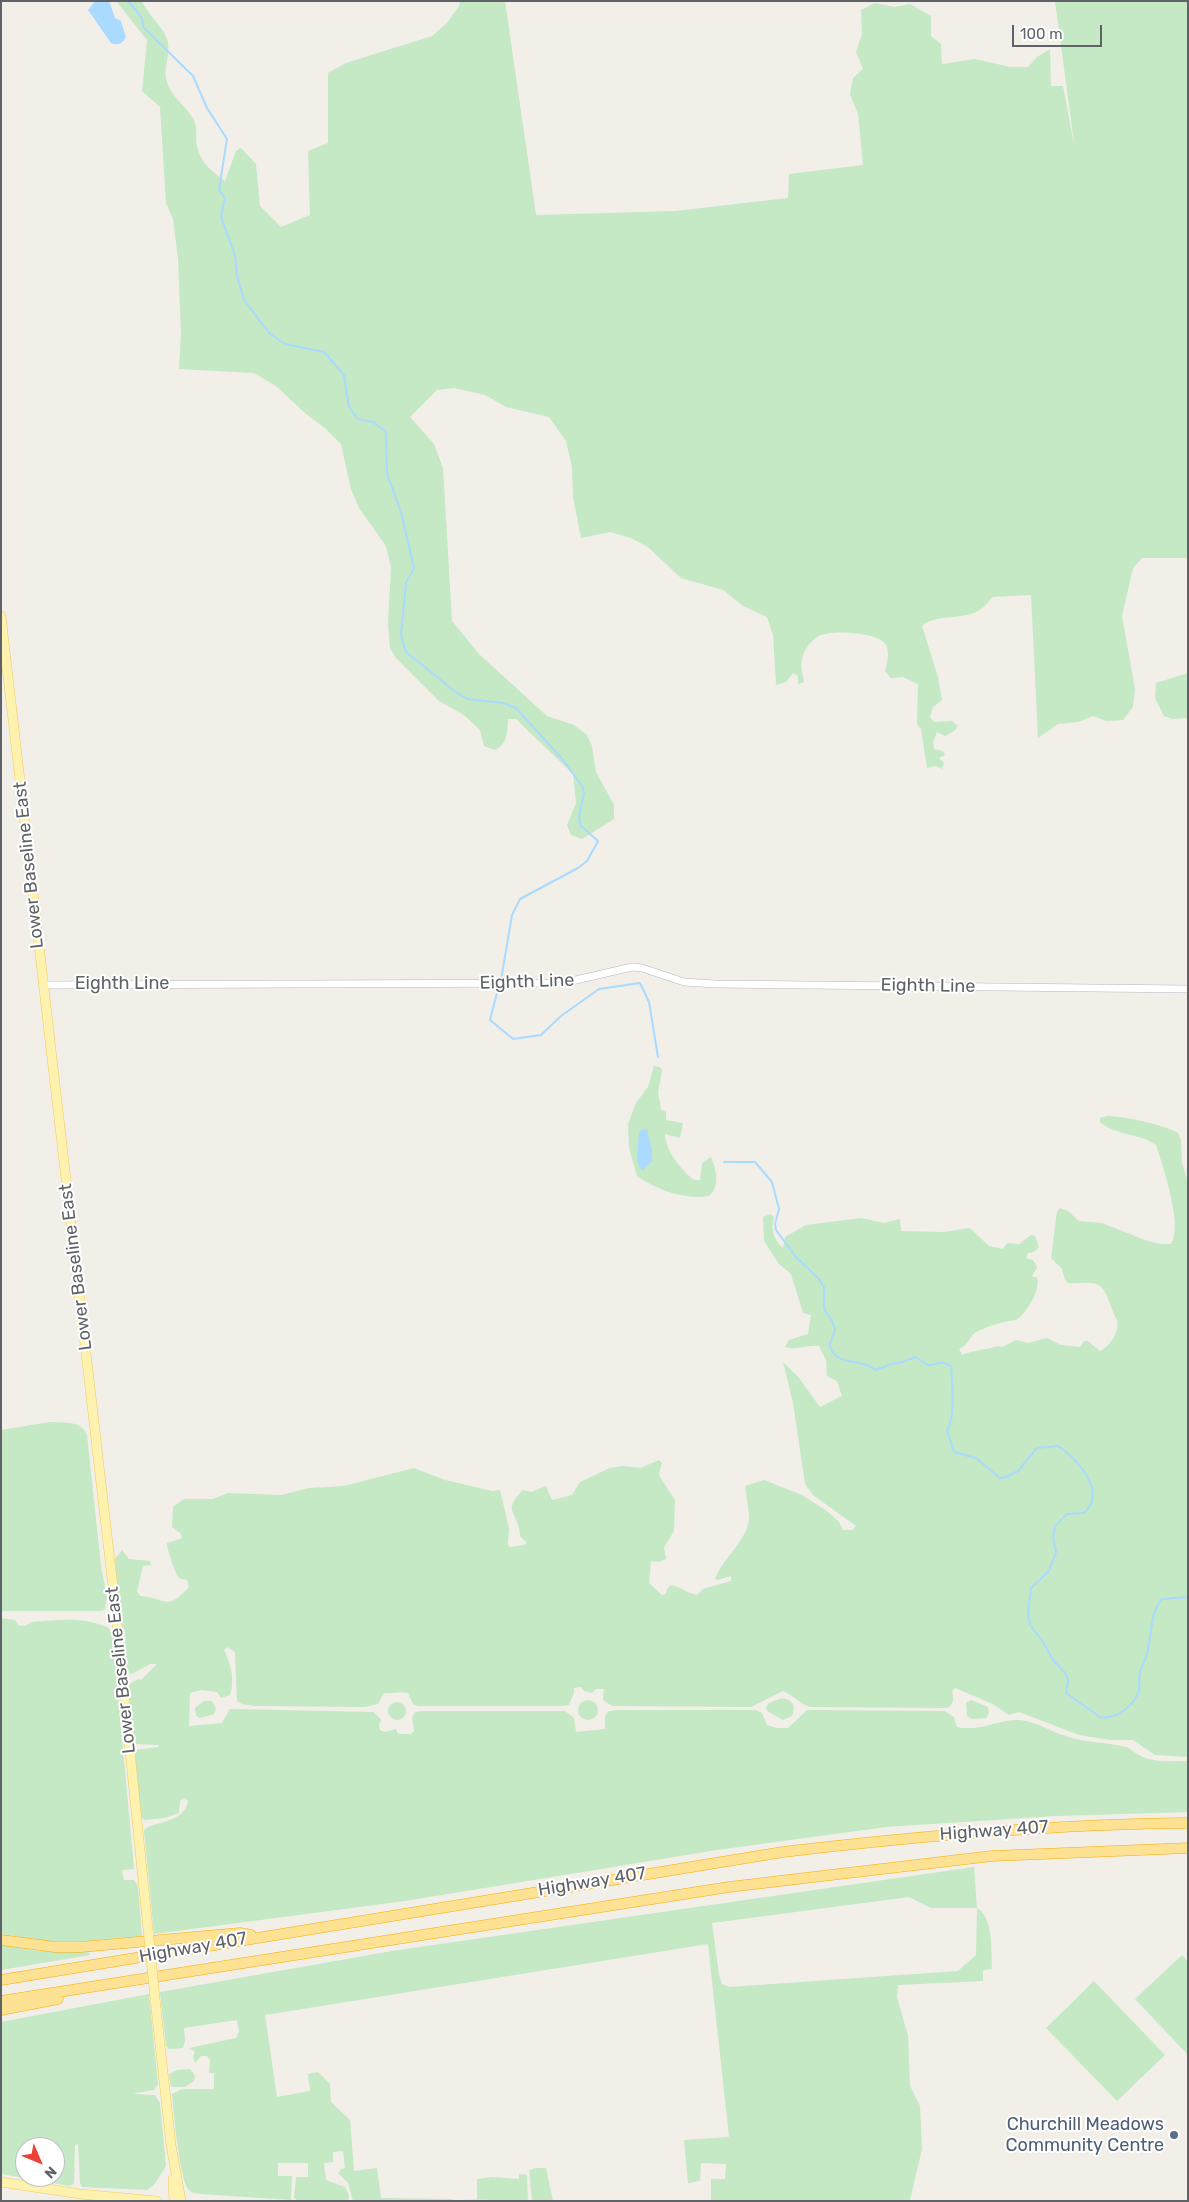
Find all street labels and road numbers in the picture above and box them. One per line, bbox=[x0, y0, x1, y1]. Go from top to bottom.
street label: Lower Baseline East bbox=[9, 780, 49, 950]
street label: Eighth Line bbox=[479, 970, 575, 994]
street label: Eighth Line bbox=[75, 973, 169, 995]
street label: Eighth Line bbox=[880, 974, 976, 998]
street label: Lower Baseline East bbox=[55, 1182, 97, 1352]
street label: Lower Baseline East bbox=[101, 1585, 141, 1755]
street label: Highway 407 bbox=[939, 1816, 1049, 1846]
street label: Highway 407 bbox=[537, 1863, 647, 1901]
street label: Highway 407 bbox=[138, 1928, 248, 1968]

